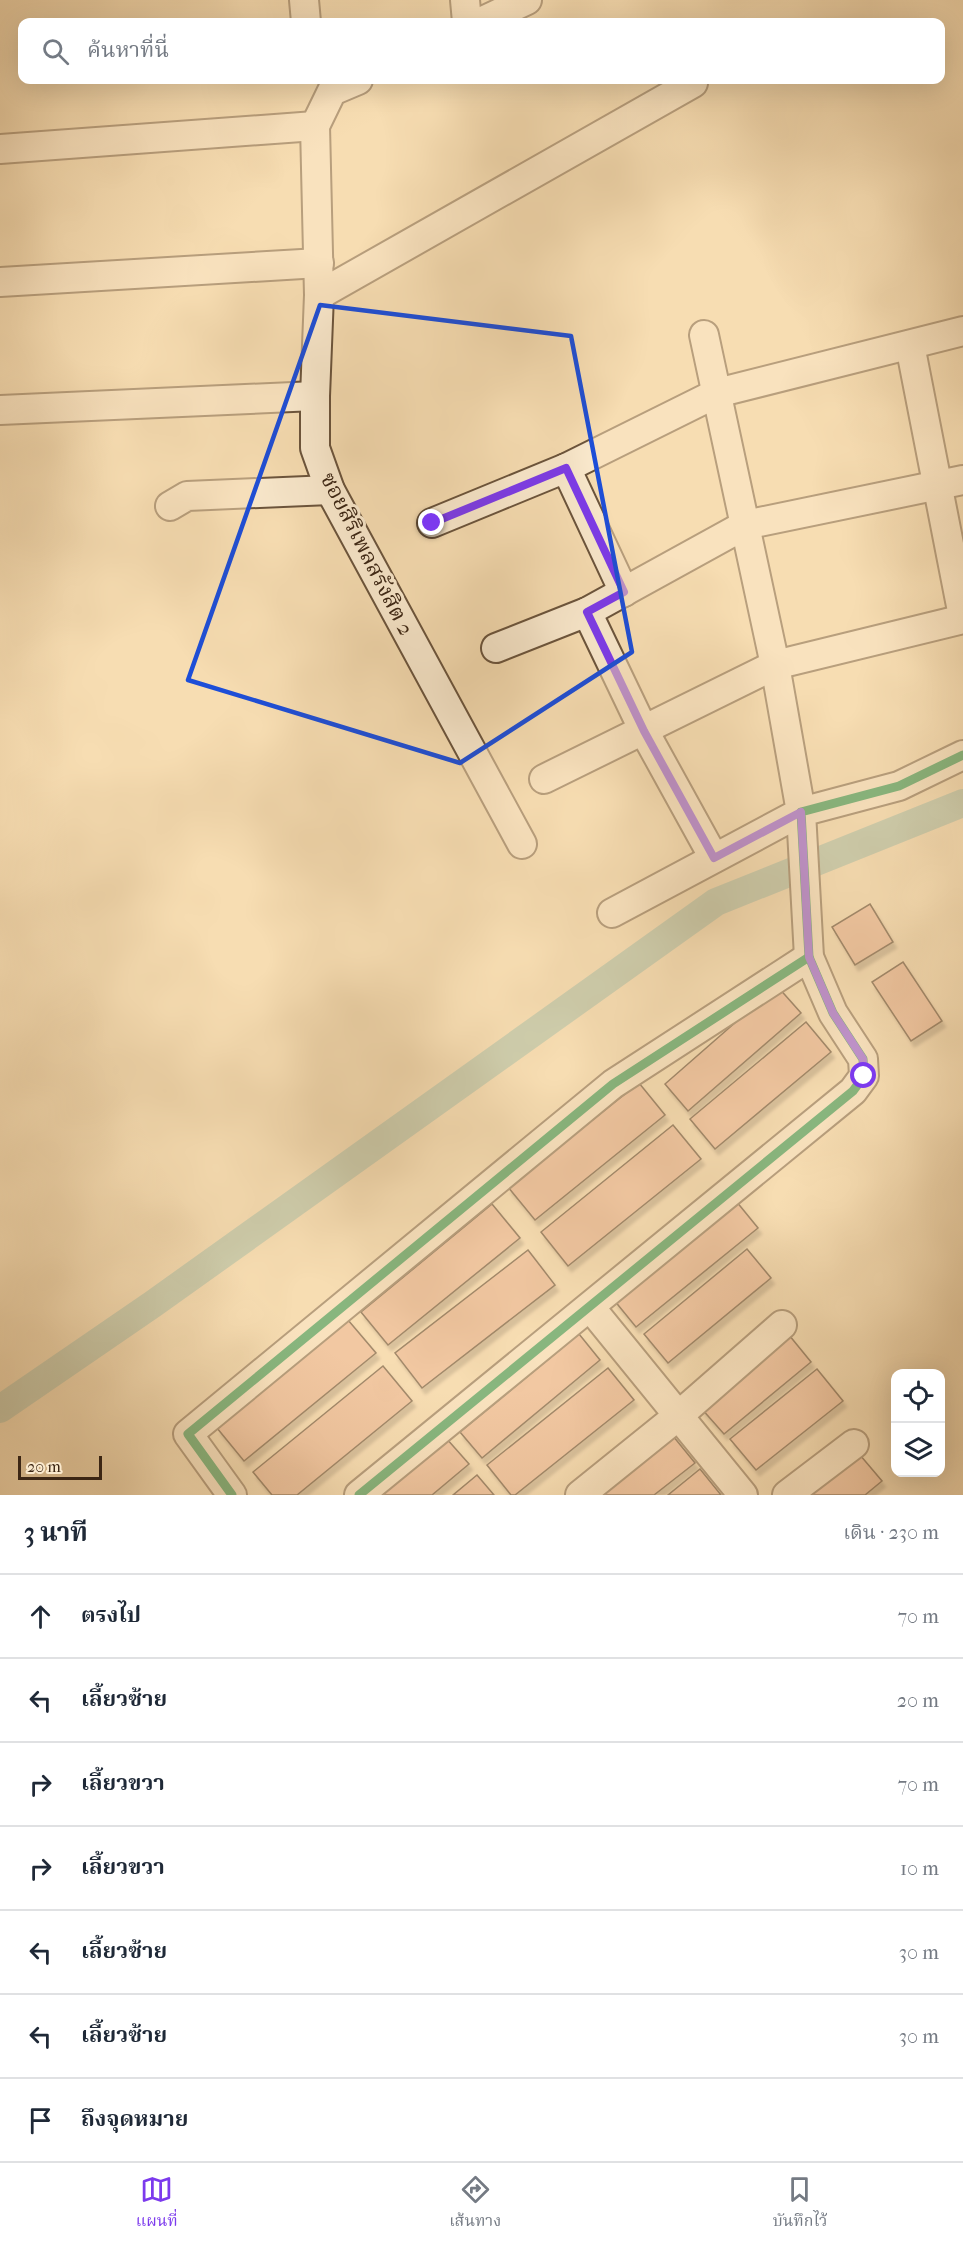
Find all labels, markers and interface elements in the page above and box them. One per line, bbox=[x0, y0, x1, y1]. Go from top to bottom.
search box bbox=[18, 18, 945, 84]
icon: search bbox=[39, 35, 72, 68]
text: ค้นหาที่นี่ bbox=[87, 37, 169, 63]
street label: ซอยสิริเพลสรังสิต 2 bbox=[315, 468, 419, 640]
route end bbox=[418, 509, 444, 535]
route start bbox=[850, 1062, 876, 1088]
map controls bbox=[891, 1369, 945, 1477]
button: locate bbox=[891, 1369, 945, 1423]
button: layers bbox=[891, 1423, 945, 1477]
scale bar bbox=[18, 1453, 102, 1480]
text: 20 m bbox=[27, 1457, 61, 1476]
text: 3 นาที bbox=[24, 1517, 88, 1548]
text: เดิน · 230 m bbox=[843, 1521, 939, 1544]
icon: ahead bbox=[24, 1600, 57, 1633]
text: ตรงไป bbox=[81, 1602, 141, 1628]
text: 70 m bbox=[897, 1605, 939, 1628]
icon: left bbox=[24, 1684, 57, 1717]
text: เลี้ยวซ้าย bbox=[81, 1686, 167, 1712]
text: 20 m bbox=[897, 1689, 939, 1712]
icon: right bbox=[24, 1768, 57, 1801]
text: เลี้ยวขวา bbox=[81, 1770, 165, 1796]
text: 70 m bbox=[897, 1773, 939, 1796]
icon: right bbox=[24, 1852, 57, 1885]
text: เลี้ยวขวา bbox=[81, 1854, 165, 1880]
text: 10 m bbox=[900, 1857, 939, 1880]
icon: left bbox=[24, 1936, 57, 1969]
text: เลี้ยวซ้าย bbox=[81, 1938, 167, 1964]
text: 30 m bbox=[899, 1941, 939, 1964]
icon: left bbox=[24, 2020, 57, 2053]
text: เลี้ยวซ้าย bbox=[81, 2022, 167, 2048]
text: 30 m bbox=[899, 2025, 939, 2048]
icon: arrive bbox=[24, 2104, 57, 2137]
text: ถึงจุดหมาย bbox=[81, 2106, 188, 2132]
tab: แผนที่ bbox=[136, 2173, 178, 2235]
tab: เส้นทาง bbox=[449, 2173, 501, 2235]
tab: บันทึกไว้ bbox=[773, 2173, 827, 2235]

